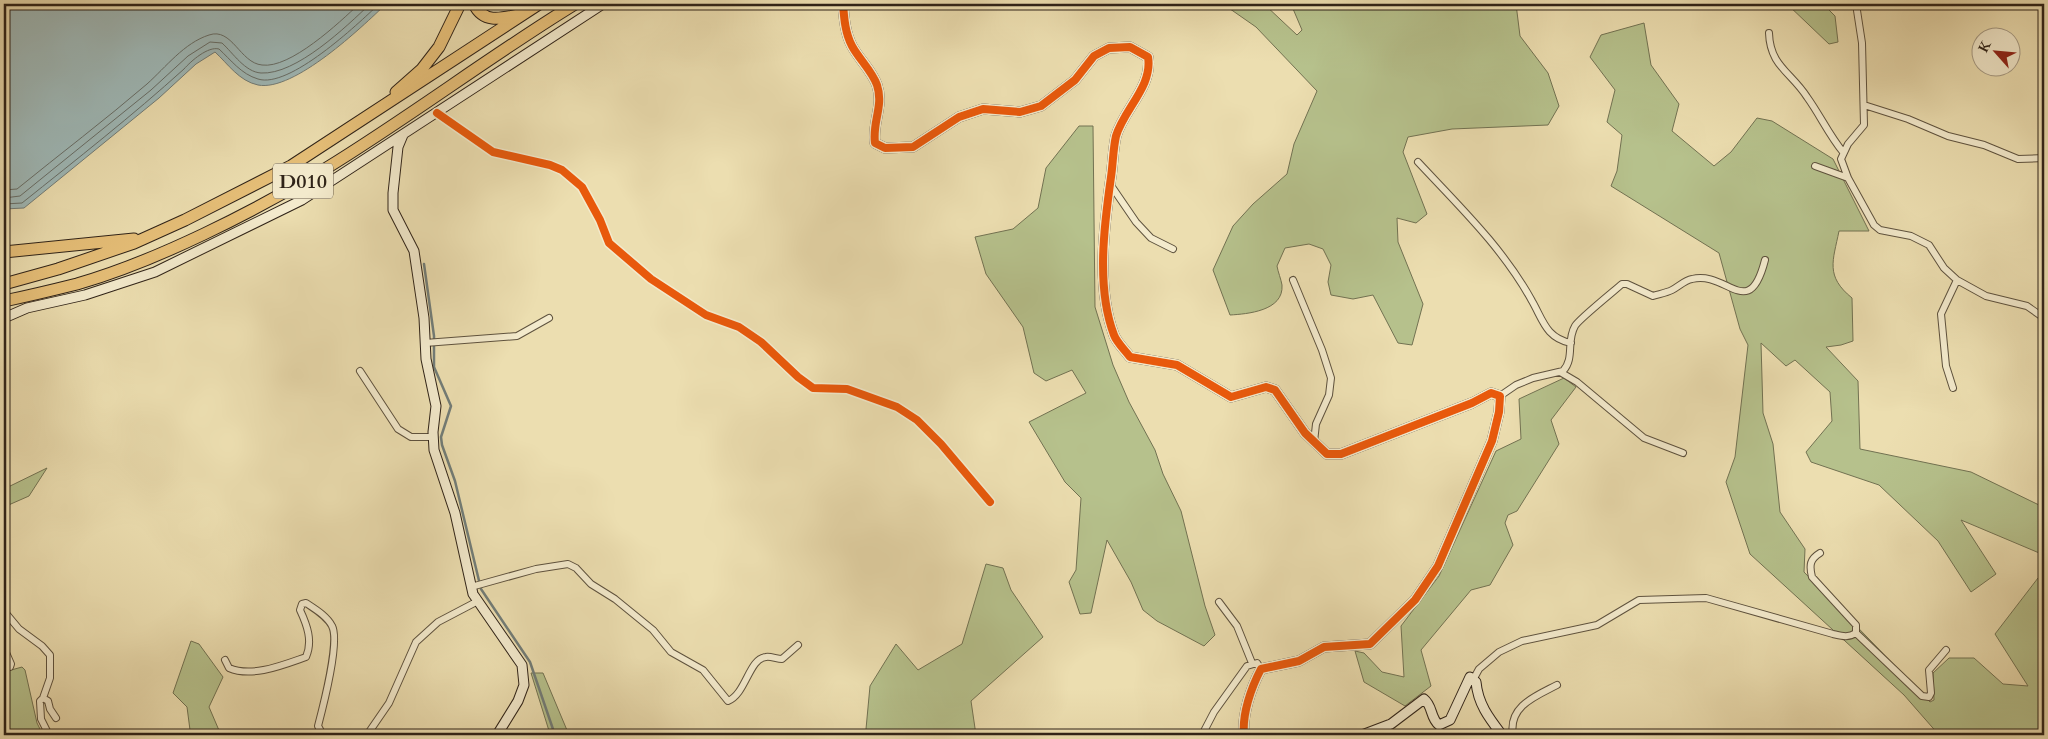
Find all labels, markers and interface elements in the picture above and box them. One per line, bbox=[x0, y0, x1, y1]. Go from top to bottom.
north arrow bbox=[1970, 28, 2020, 78]
text: K bbox=[1974, 36, 1996, 56]
road number: D010 bbox=[273, 164, 333, 198]

